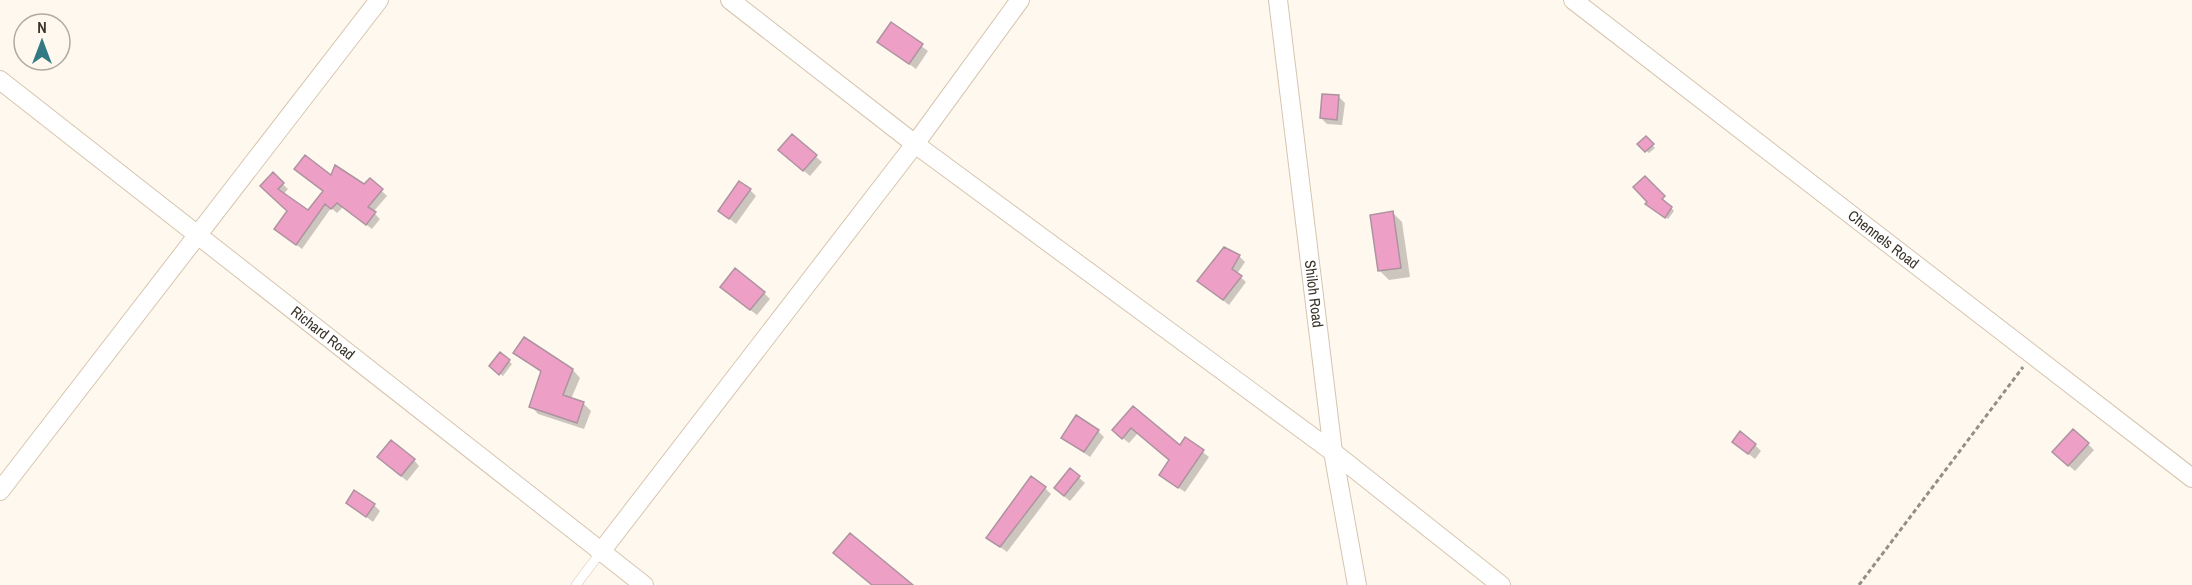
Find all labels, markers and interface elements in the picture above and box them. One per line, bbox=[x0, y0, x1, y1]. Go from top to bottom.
north arrow bbox=[12, 12, 72, 72]
text: N bbox=[37, 16, 47, 38]
street label: Chennels Road bbox=[1844, 205, 1924, 273]
street label: Shiloh Road bbox=[1300, 259, 1329, 329]
street label: Richard Road bbox=[287, 301, 359, 364]

